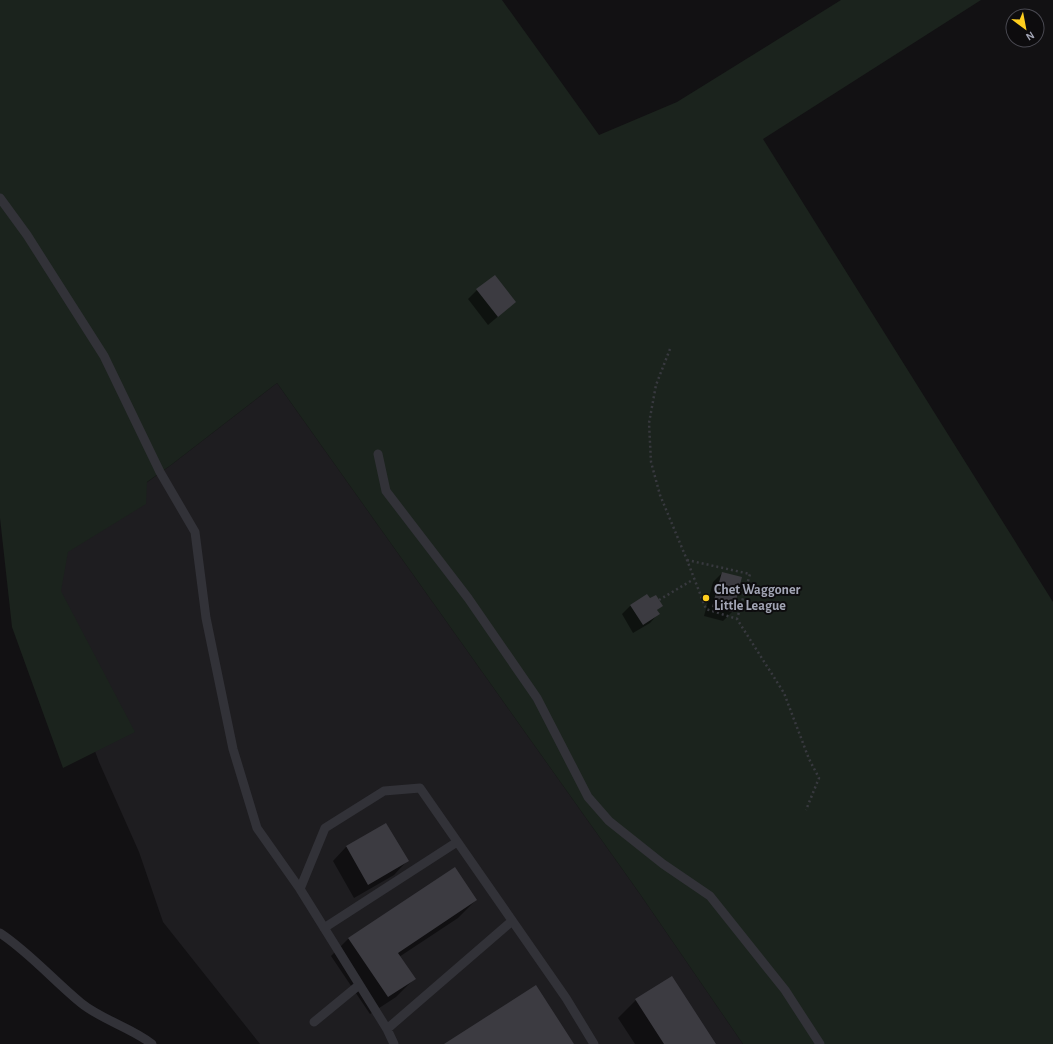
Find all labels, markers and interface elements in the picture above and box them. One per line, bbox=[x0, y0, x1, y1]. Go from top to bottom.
north arrow bbox=[1005, 8, 1045, 48]
text: N bbox=[1024, 29, 1036, 43]
place label: Chet Waggoner Little League bbox=[714, 583, 801, 613]
marker: Chet Waggoner Little League bbox=[701, 593, 711, 603]

